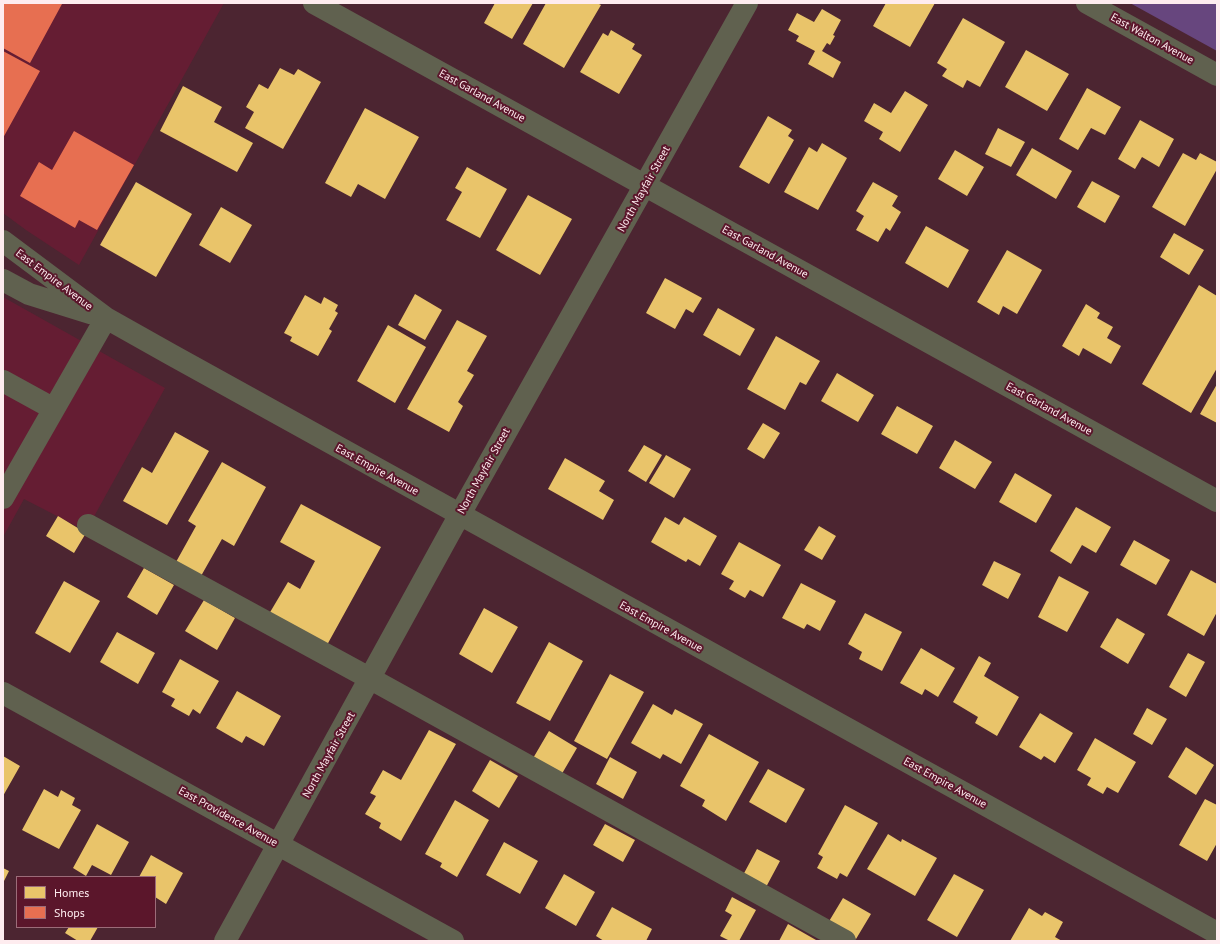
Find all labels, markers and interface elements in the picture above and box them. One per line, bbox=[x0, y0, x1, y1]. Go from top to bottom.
street label: East Walton Avenue bbox=[1108, 11, 1196, 67]
street label: East Garland Avenue bbox=[437, 67, 527, 125]
street label: North Mayfair Street bbox=[615, 144, 673, 234]
street label: East Garland Avenue bbox=[720, 223, 810, 281]
street label: East Empire Avenue bbox=[13, 247, 95, 313]
street label: East Garland Avenue bbox=[1004, 380, 1094, 438]
street label: North Mayfair Street bbox=[455, 426, 513, 516]
street label: East Empire Avenue bbox=[333, 442, 421, 498]
street label: East Empire Avenue bbox=[617, 599, 705, 655]
street label: North Mayfair Street bbox=[300, 710, 358, 800]
street label: East Empire Avenue bbox=[901, 755, 989, 811]
street label: East Providence Avenue bbox=[176, 784, 280, 850]
legend bbox=[16, 876, 156, 928]
text: Homes bbox=[54, 885, 89, 900]
text: Shops bbox=[54, 905, 85, 920]

